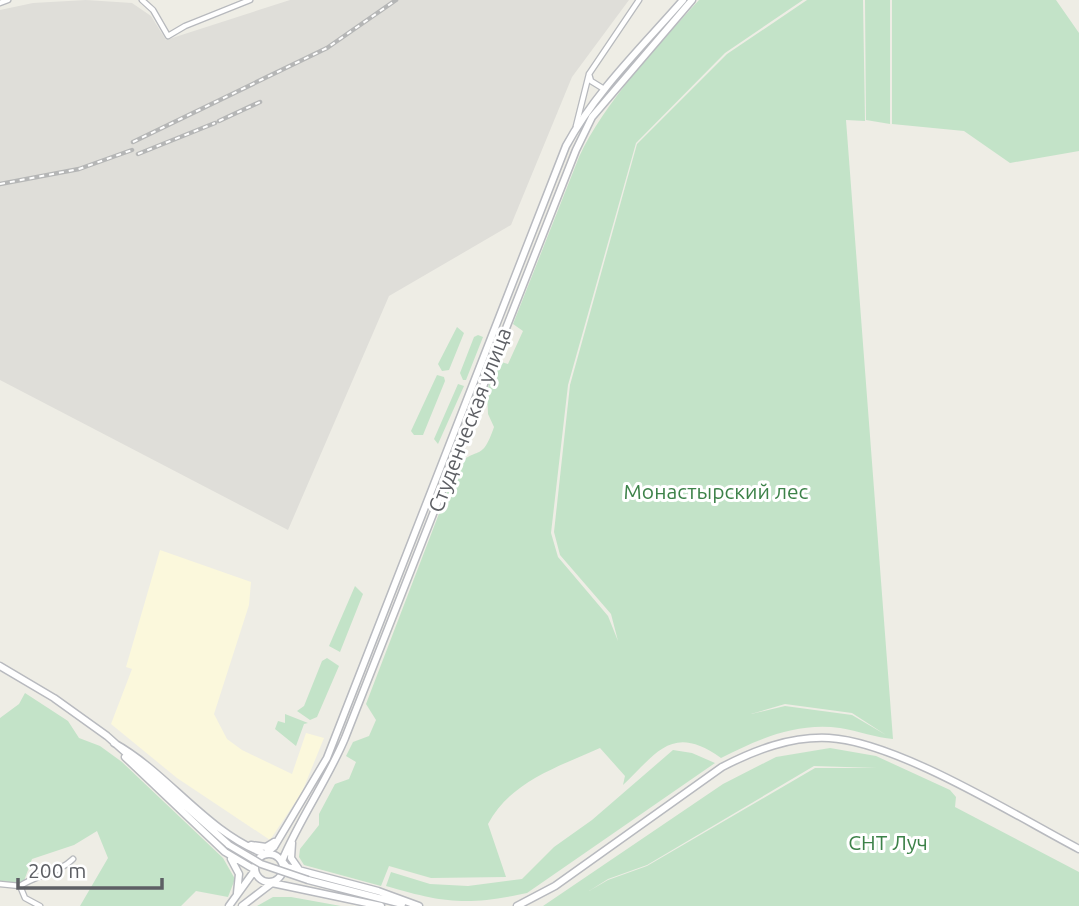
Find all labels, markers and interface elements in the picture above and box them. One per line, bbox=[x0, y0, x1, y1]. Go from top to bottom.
street label: Студенческая улица bbox=[423, 324, 515, 515]
park label: Монастырский лес bbox=[624, 479, 809, 503]
park label: СНТ Луч bbox=[848, 830, 928, 854]
scale bar bbox=[18, 846, 161, 890]
text: 200 m bbox=[28, 858, 86, 882]

